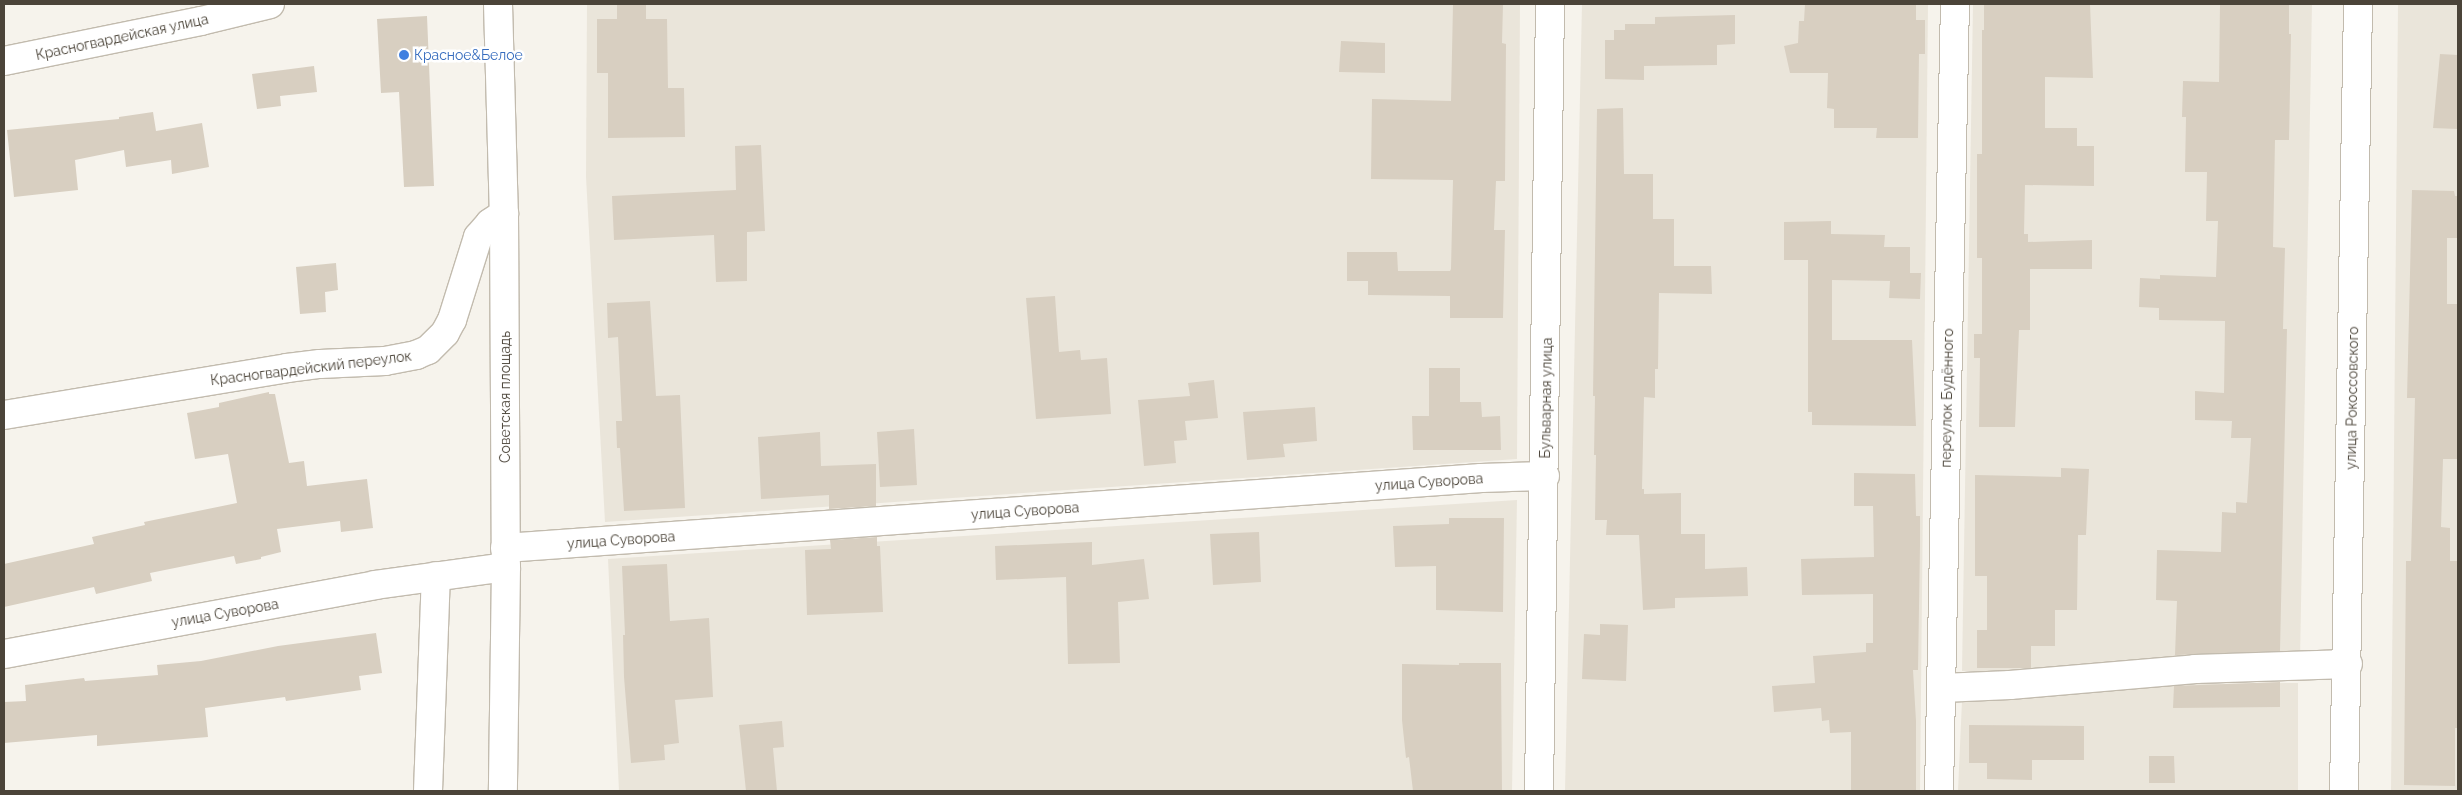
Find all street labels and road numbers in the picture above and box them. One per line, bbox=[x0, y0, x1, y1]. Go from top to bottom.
street label: Красногвардейская улица bbox=[34, 10, 210, 64]
street label: улица Рокоссовского bbox=[2342, 326, 2362, 470]
street label: переулок Будённого bbox=[1937, 328, 1957, 468]
street label: Советская площадь bbox=[497, 331, 513, 463]
street label: Бульварная улица bbox=[1537, 337, 1555, 459]
street label: Красногвардейский переулок bbox=[209, 347, 413, 389]
street label: улица Суворова bbox=[1374, 470, 1484, 494]
street label: улица Суворова bbox=[970, 499, 1080, 523]
street label: улица Суворова bbox=[566, 528, 676, 552]
street label: улица Суворова bbox=[170, 595, 280, 631]

